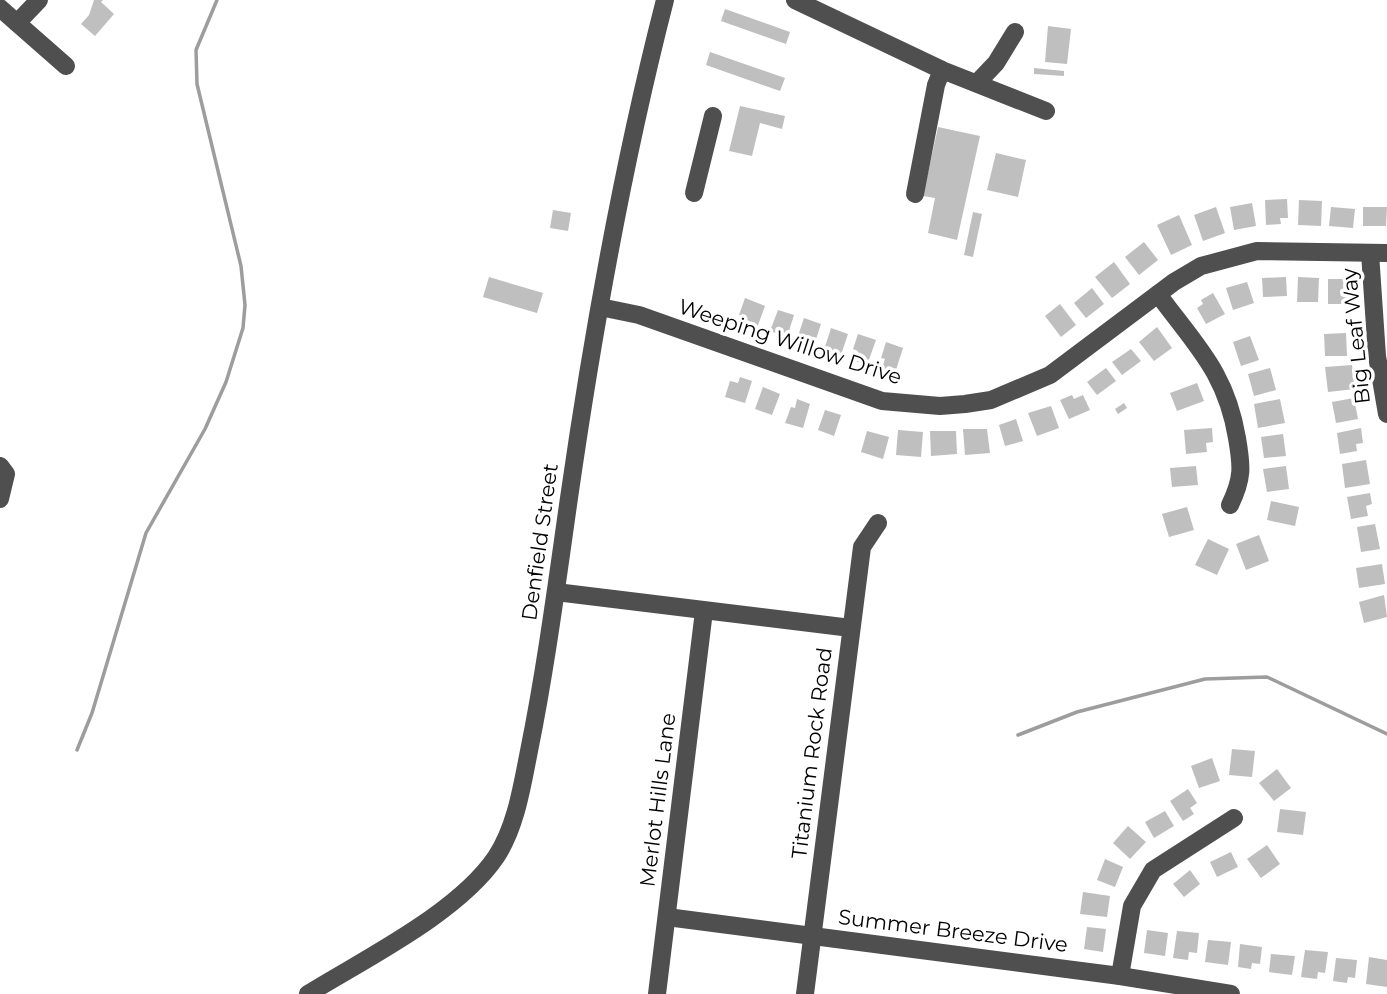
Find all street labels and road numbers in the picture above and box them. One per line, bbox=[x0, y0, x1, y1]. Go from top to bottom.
street label: Big Leaf Way bbox=[1336, 266, 1375, 405]
street label: Weeping Willow Drive bbox=[675, 294, 905, 389]
street label: Denfield Street bbox=[516, 462, 563, 622]
street label: Titanium Rock Road bbox=[786, 646, 837, 860]
street label: Merlot Hills Lane bbox=[634, 711, 681, 888]
street label: Summer Breeze Drive bbox=[837, 904, 1069, 957]

